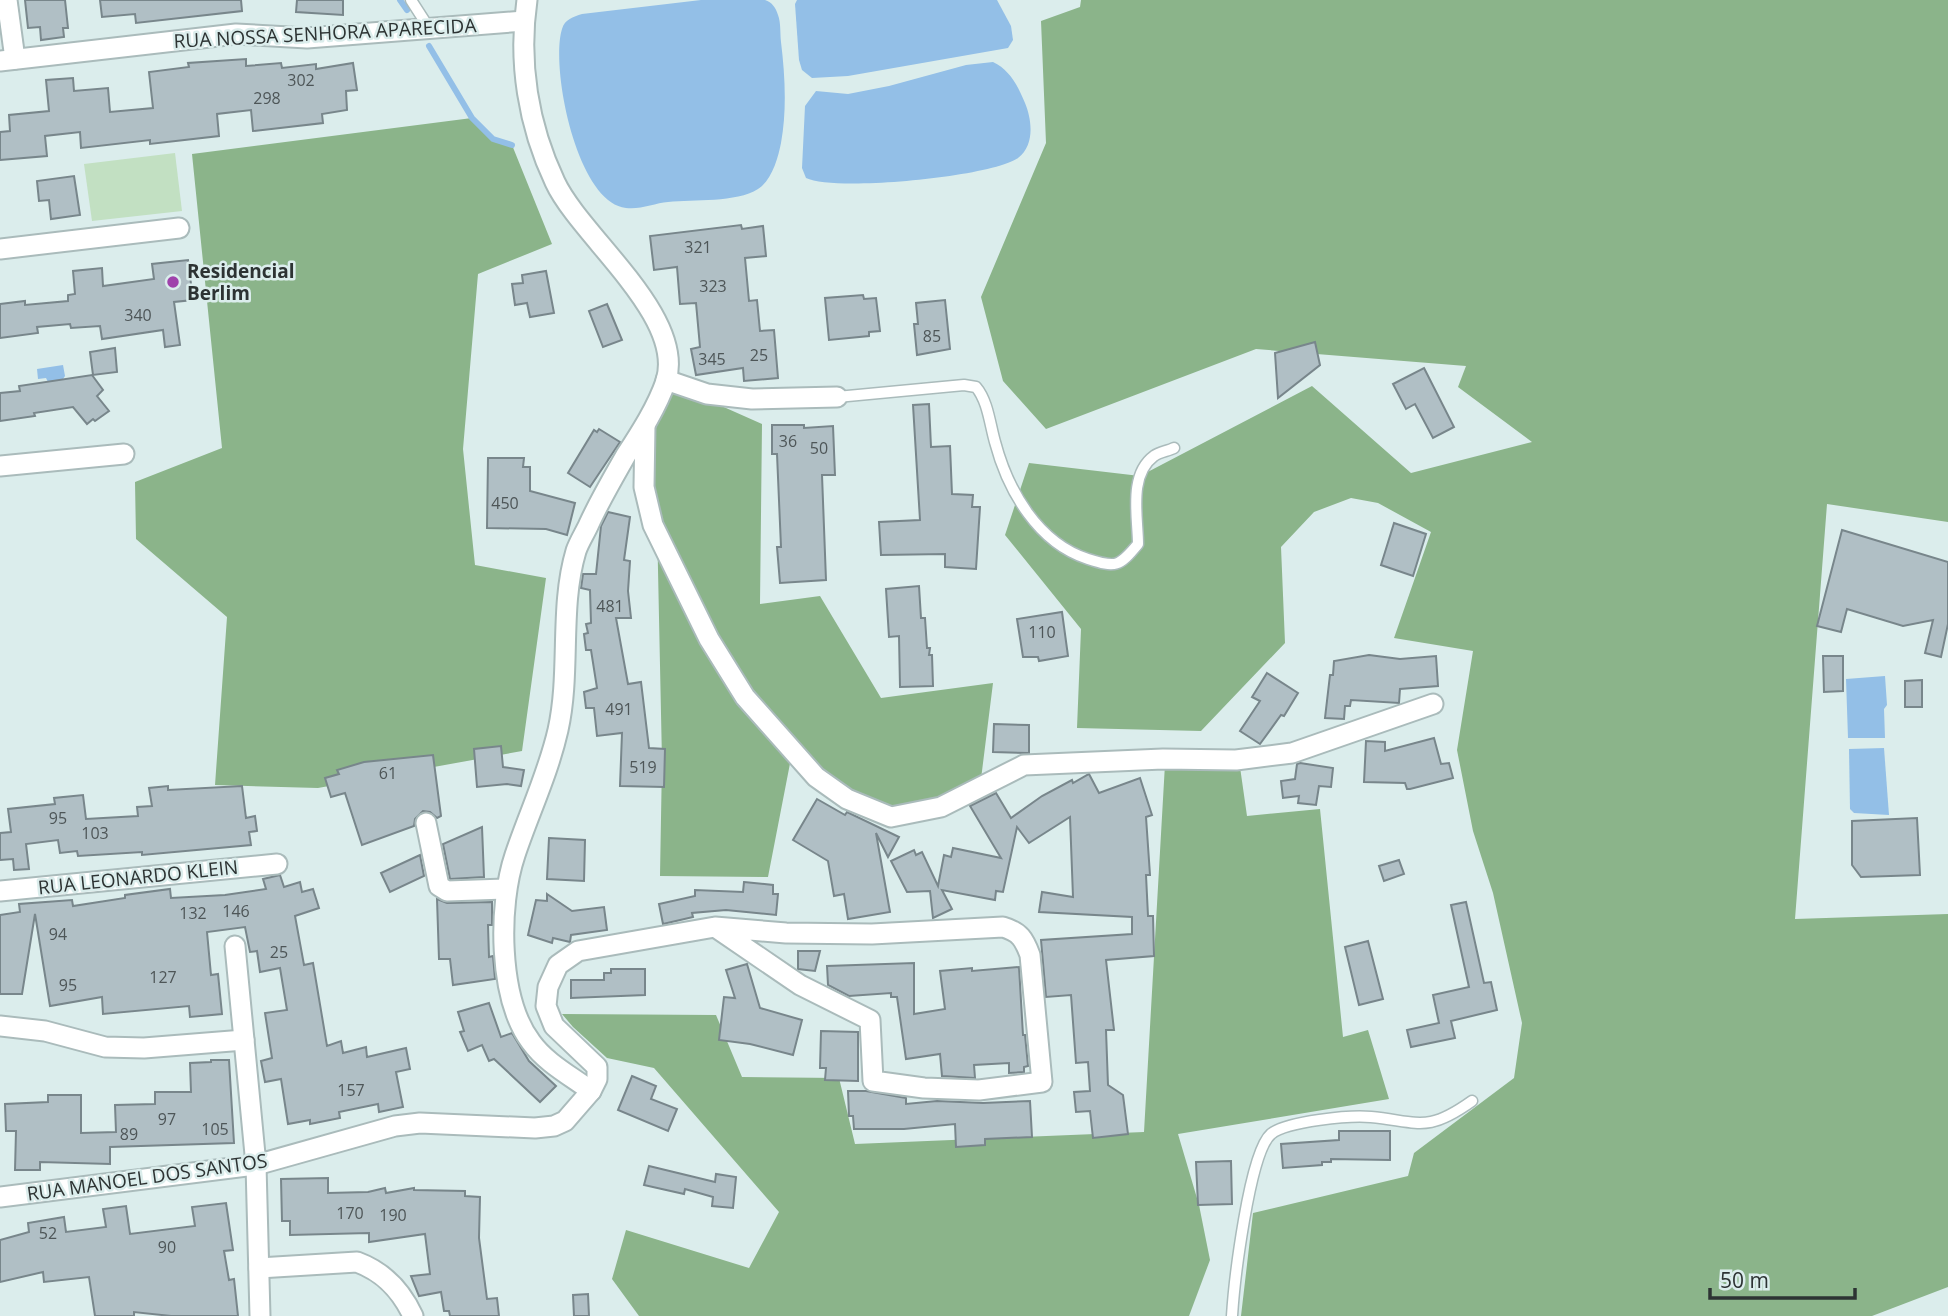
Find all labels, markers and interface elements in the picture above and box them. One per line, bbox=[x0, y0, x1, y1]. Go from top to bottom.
street label: RUA NOSSA SENHORA APARECIDA bbox=[173, 12, 477, 54]
house number: 302 bbox=[287, 69, 315, 91]
house number: 298 bbox=[253, 87, 281, 109]
house number: 321 bbox=[684, 236, 712, 258]
place label: Residencial Berlim bbox=[187, 258, 295, 306]
marker: Residencial Berlim bbox=[165, 274, 181, 290]
house number: 323 bbox=[699, 275, 727, 297]
house number: 340 bbox=[124, 304, 152, 326]
house number: 85 bbox=[923, 325, 941, 347]
house number: 25 bbox=[750, 344, 768, 366]
house number: 345 bbox=[698, 348, 726, 370]
house number: 36 bbox=[779, 430, 797, 452]
house number: 50 bbox=[810, 437, 828, 459]
house number: 450 bbox=[491, 492, 519, 514]
house number: 481 bbox=[596, 595, 624, 617]
house number: 110 bbox=[1028, 621, 1056, 643]
house number: 491 bbox=[605, 698, 633, 720]
house number: 519 bbox=[629, 756, 657, 778]
house number: 61 bbox=[379, 762, 397, 784]
house number: 95 bbox=[49, 807, 67, 829]
house number: 103 bbox=[81, 822, 109, 844]
street label: RUA LEONARDO KLEIN bbox=[37, 854, 239, 900]
house number: 146 bbox=[222, 900, 250, 922]
house number: 132 bbox=[179, 902, 207, 924]
house number: 94 bbox=[49, 923, 67, 945]
house number: 25 bbox=[270, 941, 288, 963]
house number: 127 bbox=[149, 966, 177, 988]
house number: 95 bbox=[59, 974, 77, 996]
house number: 157 bbox=[337, 1079, 365, 1101]
house number: 97 bbox=[158, 1108, 176, 1130]
house number: 105 bbox=[201, 1118, 229, 1140]
house number: 89 bbox=[120, 1123, 138, 1145]
street label: RUA MANOEL DOS SANTOS bbox=[25, 1147, 269, 1207]
house number: 170 bbox=[336, 1202, 364, 1224]
house number: 190 bbox=[379, 1204, 407, 1226]
house number: 52 bbox=[39, 1222, 57, 1244]
house number: 90 bbox=[158, 1236, 176, 1258]
scale bar bbox=[1710, 1256, 1855, 1300]
text: 50 m bbox=[1720, 1266, 1769, 1294]

